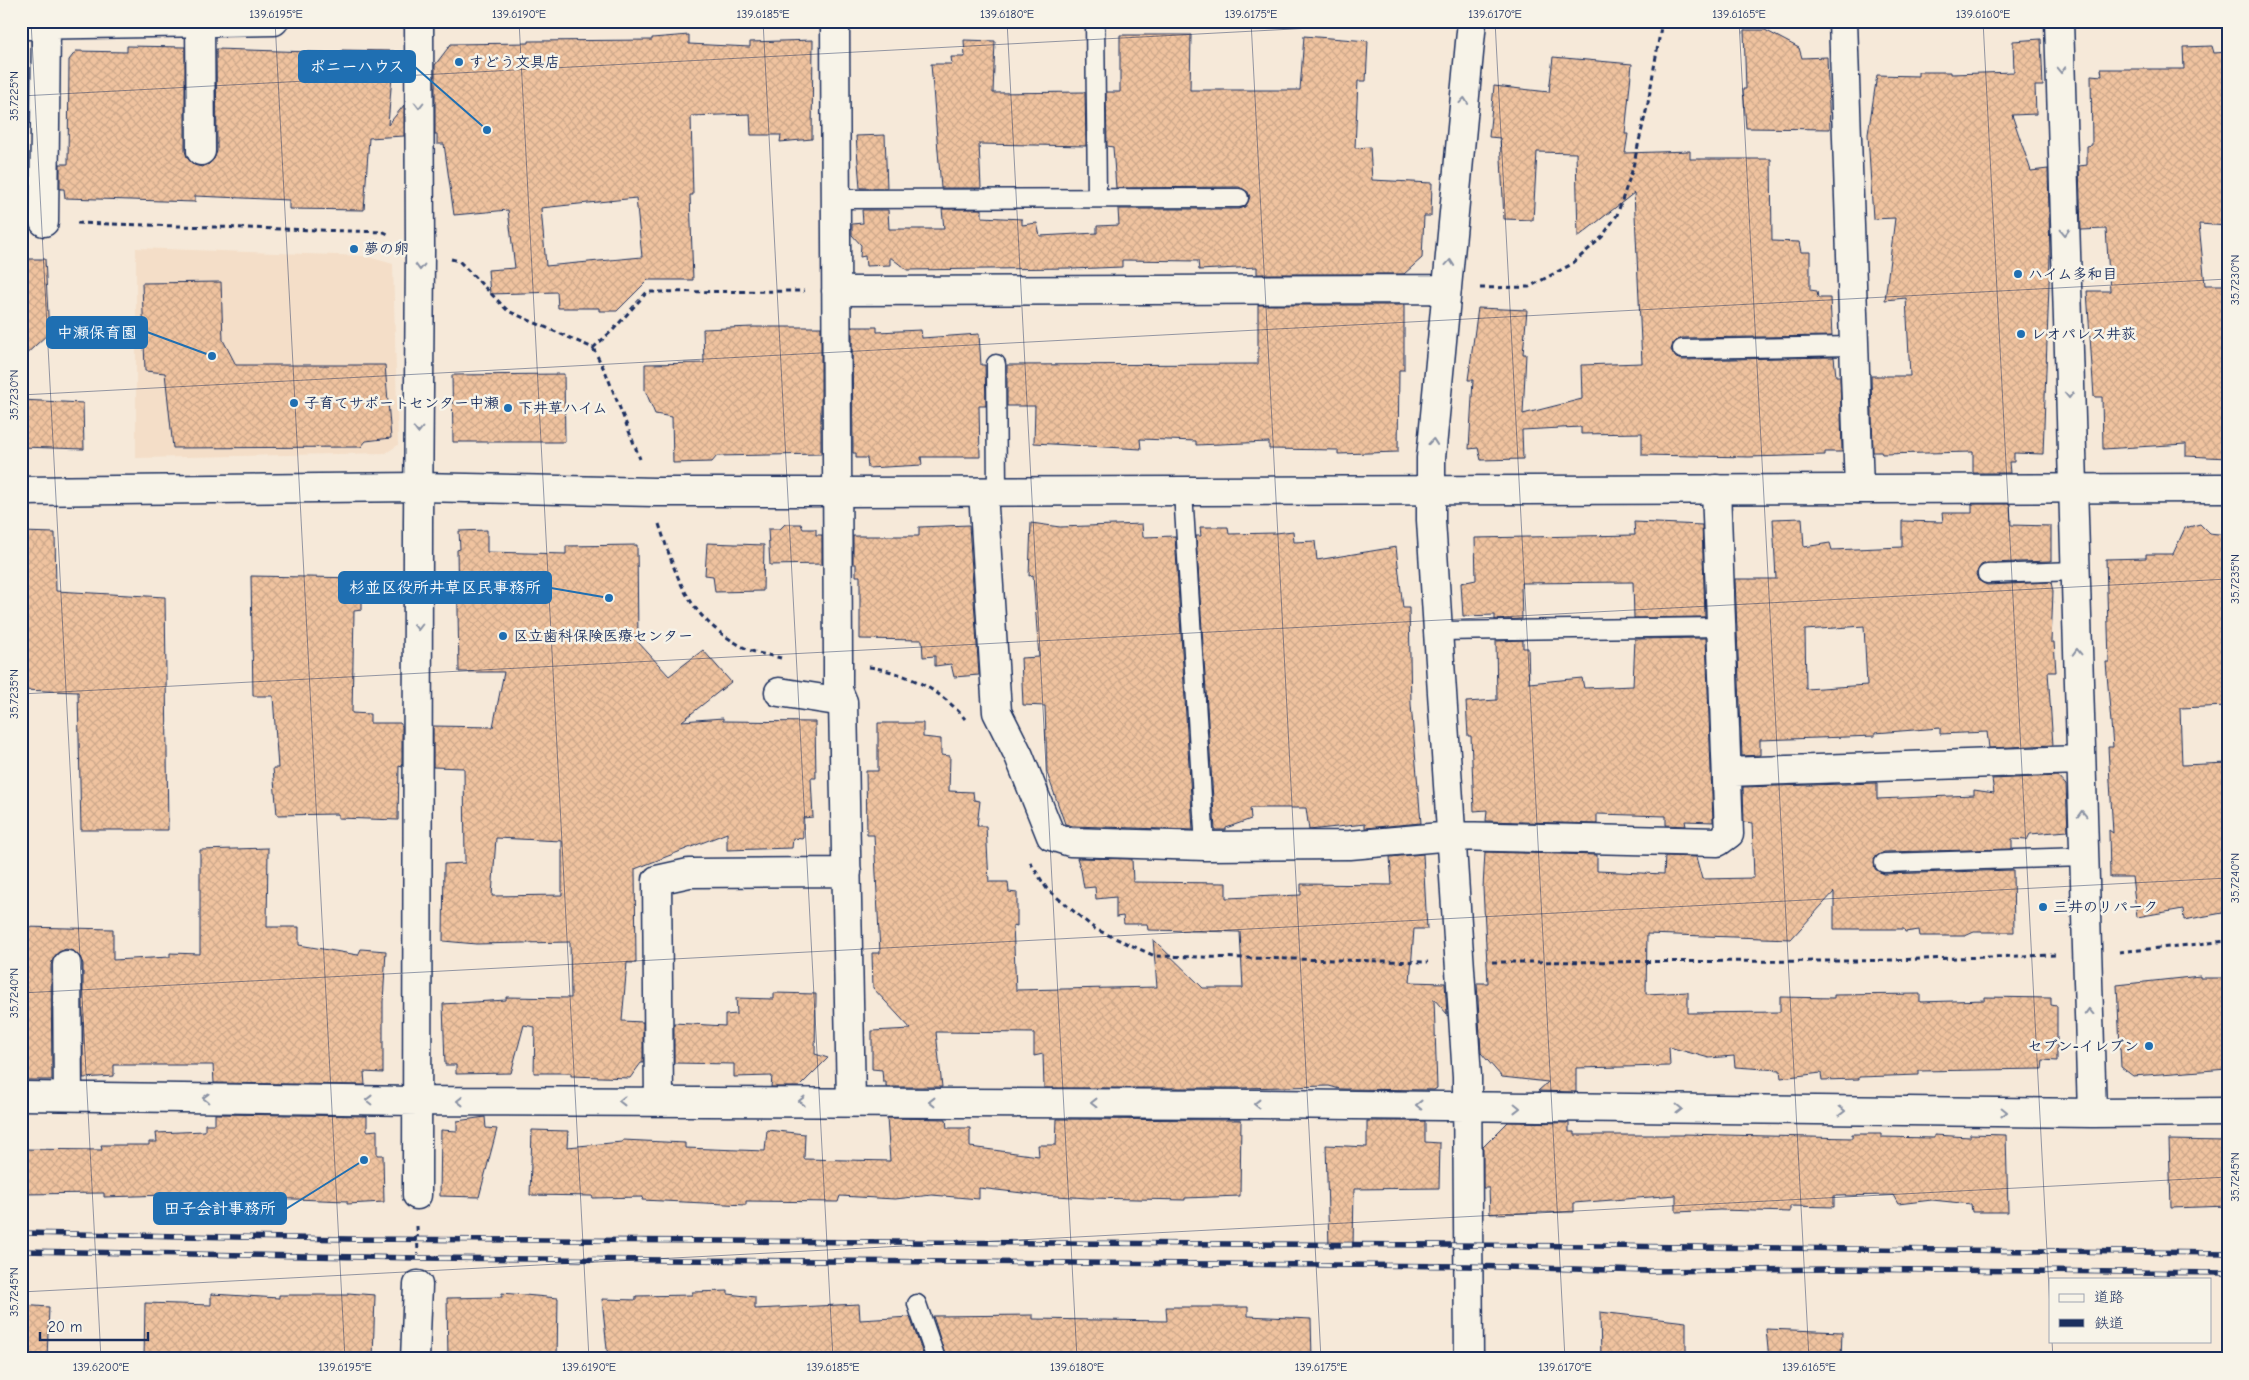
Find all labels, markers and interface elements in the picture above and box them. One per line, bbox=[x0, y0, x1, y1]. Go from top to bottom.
text: 139.6195°E bbox=[249, 7, 303, 21]
text: 139.6190°E bbox=[492, 7, 546, 21]
text: 139.6185°E bbox=[736, 7, 790, 21]
text: 139.6180°E bbox=[980, 7, 1034, 21]
text: 139.6175°E bbox=[1225, 7, 1277, 21]
text: 139.6170°E bbox=[1468, 7, 1522, 21]
text: 139.6165°E bbox=[1712, 7, 1766, 21]
text: 139.6160°E bbox=[1956, 7, 2010, 21]
callout: ポニーハウス bbox=[299, 51, 415, 82]
place label: すどう文具店 bbox=[469, 53, 560, 71]
marker: すどう文具店 bbox=[453, 56, 465, 68]
text: ポニーハウス bbox=[309, 58, 405, 76]
one-way arrow bbox=[2055, 66, 2066, 74]
text: 35.7225°N bbox=[7, 71, 21, 121]
one-way arrow bbox=[1459, 96, 1470, 104]
one-way arrow bbox=[414, 102, 424, 109]
one-way arrow bbox=[2060, 229, 2070, 237]
place label: 夢の卵 bbox=[364, 240, 409, 258]
marker: 夢の卵 bbox=[348, 243, 360, 255]
text: 35.7230°N bbox=[2228, 255, 2242, 305]
one-way arrow bbox=[1444, 258, 1455, 266]
one-way arrow bbox=[415, 264, 425, 272]
place label: ハイム多和目 bbox=[2028, 265, 2117, 283]
marker: ハイム多和目 bbox=[2012, 268, 2024, 280]
callout: 中瀬保育園 bbox=[47, 317, 147, 348]
text: 中瀬保育園 bbox=[57, 324, 137, 342]
place label: レオパレス井荻 bbox=[2031, 325, 2136, 343]
marker: レオパレス井荻 bbox=[2015, 328, 2027, 340]
text: 35.7230°N bbox=[7, 370, 21, 420]
one-way arrow bbox=[2064, 392, 2074, 399]
place label: 子育てサポートセンター中瀬 bbox=[304, 394, 499, 412]
marker: 子育てサポートセンター中瀬 bbox=[288, 397, 300, 409]
place label: 下井草ハイム bbox=[518, 399, 607, 417]
marker: 下井草ハイム bbox=[502, 402, 514, 414]
one-way arrow bbox=[413, 426, 423, 434]
one-way arrow bbox=[1427, 437, 1438, 445]
text: 35.7235°N bbox=[2228, 554, 2242, 604]
callout: 杉並区役所井草区民事務所 bbox=[339, 572, 551, 603]
text: 杉並区役所井草区民事務所 bbox=[349, 579, 541, 597]
one-way arrow bbox=[413, 624, 423, 632]
place label: 区立歯科保険医療センター bbox=[513, 627, 693, 645]
marker: 区立歯科保険医療センター bbox=[497, 630, 509, 642]
one-way arrow bbox=[2072, 648, 2082, 656]
text: 35.7235°N bbox=[7, 669, 21, 719]
one-way arrow bbox=[2077, 810, 2088, 818]
text: 35.7240°N bbox=[2228, 853, 2242, 903]
place label: 三井のリパーク bbox=[2053, 898, 2158, 916]
marker: 三井のリパーク bbox=[2037, 901, 2049, 913]
text: 35.7240°N bbox=[7, 968, 21, 1018]
one-way arrow bbox=[2083, 1007, 2094, 1015]
place label: セブン-イレブン bbox=[2028, 1037, 2139, 1055]
marker: セブン-イレブン bbox=[2143, 1040, 2155, 1052]
one-way arrow bbox=[202, 1092, 210, 1103]
one-way arrow bbox=[365, 1095, 372, 1105]
one-way arrow bbox=[455, 1096, 463, 1106]
one-way arrow bbox=[618, 1096, 626, 1106]
one-way arrow bbox=[798, 1096, 806, 1106]
one-way arrow bbox=[927, 1097, 935, 1107]
one-way arrow bbox=[1090, 1098, 1098, 1108]
one-way arrow bbox=[1252, 1099, 1260, 1109]
one-way arrow bbox=[1415, 1100, 1422, 1110]
one-way arrow bbox=[1513, 1103, 1521, 1113]
one-way arrow bbox=[1676, 1104, 1683, 1114]
one-way arrow bbox=[1838, 1105, 1846, 1116]
one-way arrow bbox=[2000, 1107, 2008, 1117]
text: 35.7245°N bbox=[2228, 1152, 2242, 1202]
callout: 田子会計事務所 bbox=[154, 1193, 286, 1224]
text: 田子会計事務所 bbox=[164, 1200, 276, 1218]
text: 35.7245°N bbox=[7, 1267, 21, 1317]
legend bbox=[2049, 1278, 2212, 1342]
text: 道路 bbox=[2094, 1288, 2124, 1306]
scale bar bbox=[40, 1310, 148, 1342]
text: 鉄道 bbox=[2094, 1314, 2124, 1332]
text: 20 m bbox=[48, 1318, 82, 1336]
text: 139.6200°E bbox=[73, 1360, 129, 1374]
text: 139.6195°E bbox=[318, 1360, 372, 1374]
text: 139.6190°E bbox=[562, 1360, 616, 1374]
text: 139.6185°E bbox=[806, 1360, 860, 1374]
text: 139.6180°E bbox=[1050, 1360, 1104, 1374]
text: 139.6175°E bbox=[1295, 1360, 1347, 1374]
text: 139.6170°E bbox=[1538, 1360, 1592, 1374]
text: 139.6165°E bbox=[1782, 1360, 1836, 1374]

